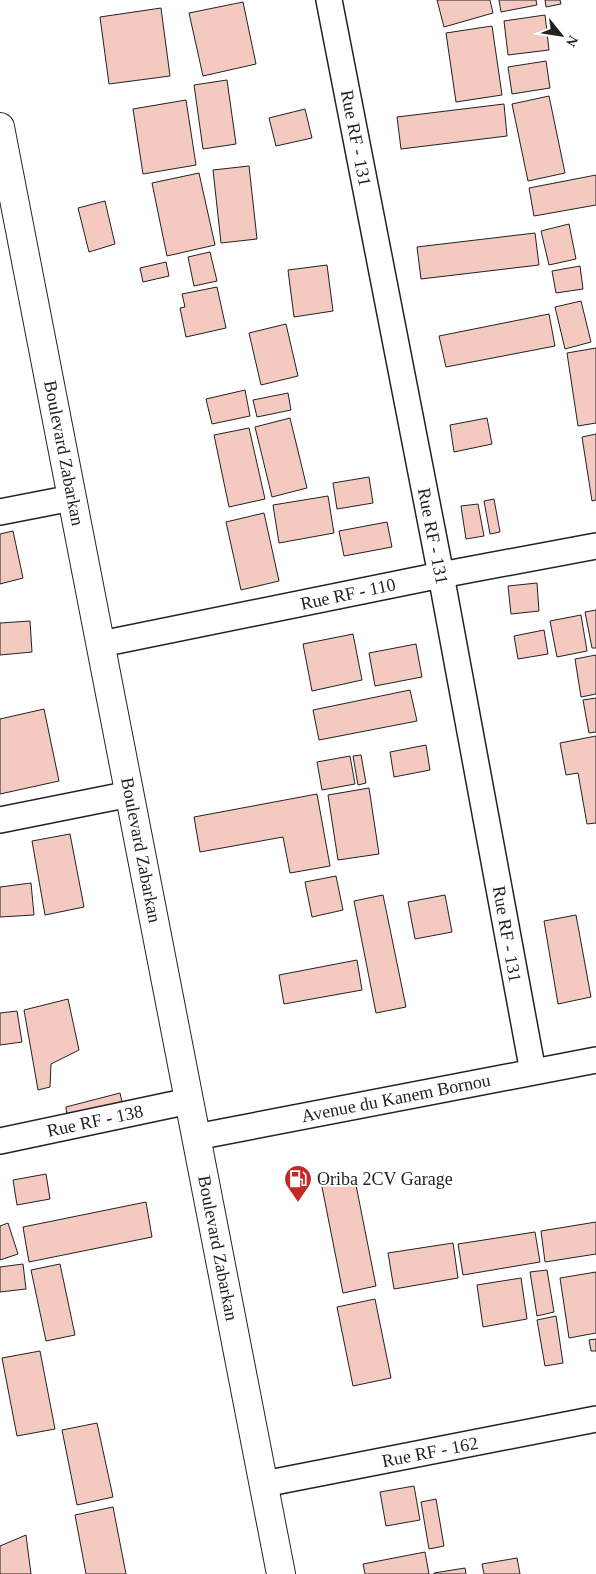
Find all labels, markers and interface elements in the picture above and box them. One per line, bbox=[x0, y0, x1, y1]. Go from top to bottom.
north arrow bbox=[536, 10, 586, 60]
text: N bbox=[563, 33, 581, 49]
street label: Rue RF - 131 bbox=[337, 88, 375, 188]
street label: Boulevard Zabarkan bbox=[40, 379, 88, 527]
street label: Rue RF - 131 bbox=[414, 486, 452, 586]
street label: Rue RF - 110 bbox=[299, 574, 397, 614]
street label: Boulevard Zabarkan bbox=[117, 776, 165, 924]
street label: Rue RF - 131 bbox=[489, 884, 525, 984]
street label: Avenue du Kanem Bornou bbox=[300, 1070, 492, 1126]
street label: Rue RF - 138 bbox=[45, 1101, 145, 1141]
fuel station icon: Oriba 2CV Garage bbox=[283, 1164, 313, 1203]
place label: Oriba 2CV Garage bbox=[317, 1169, 453, 1189]
street label: Boulevard Zabarkan bbox=[194, 1174, 242, 1322]
street label: Rue RF - 162 bbox=[380, 1433, 480, 1471]

